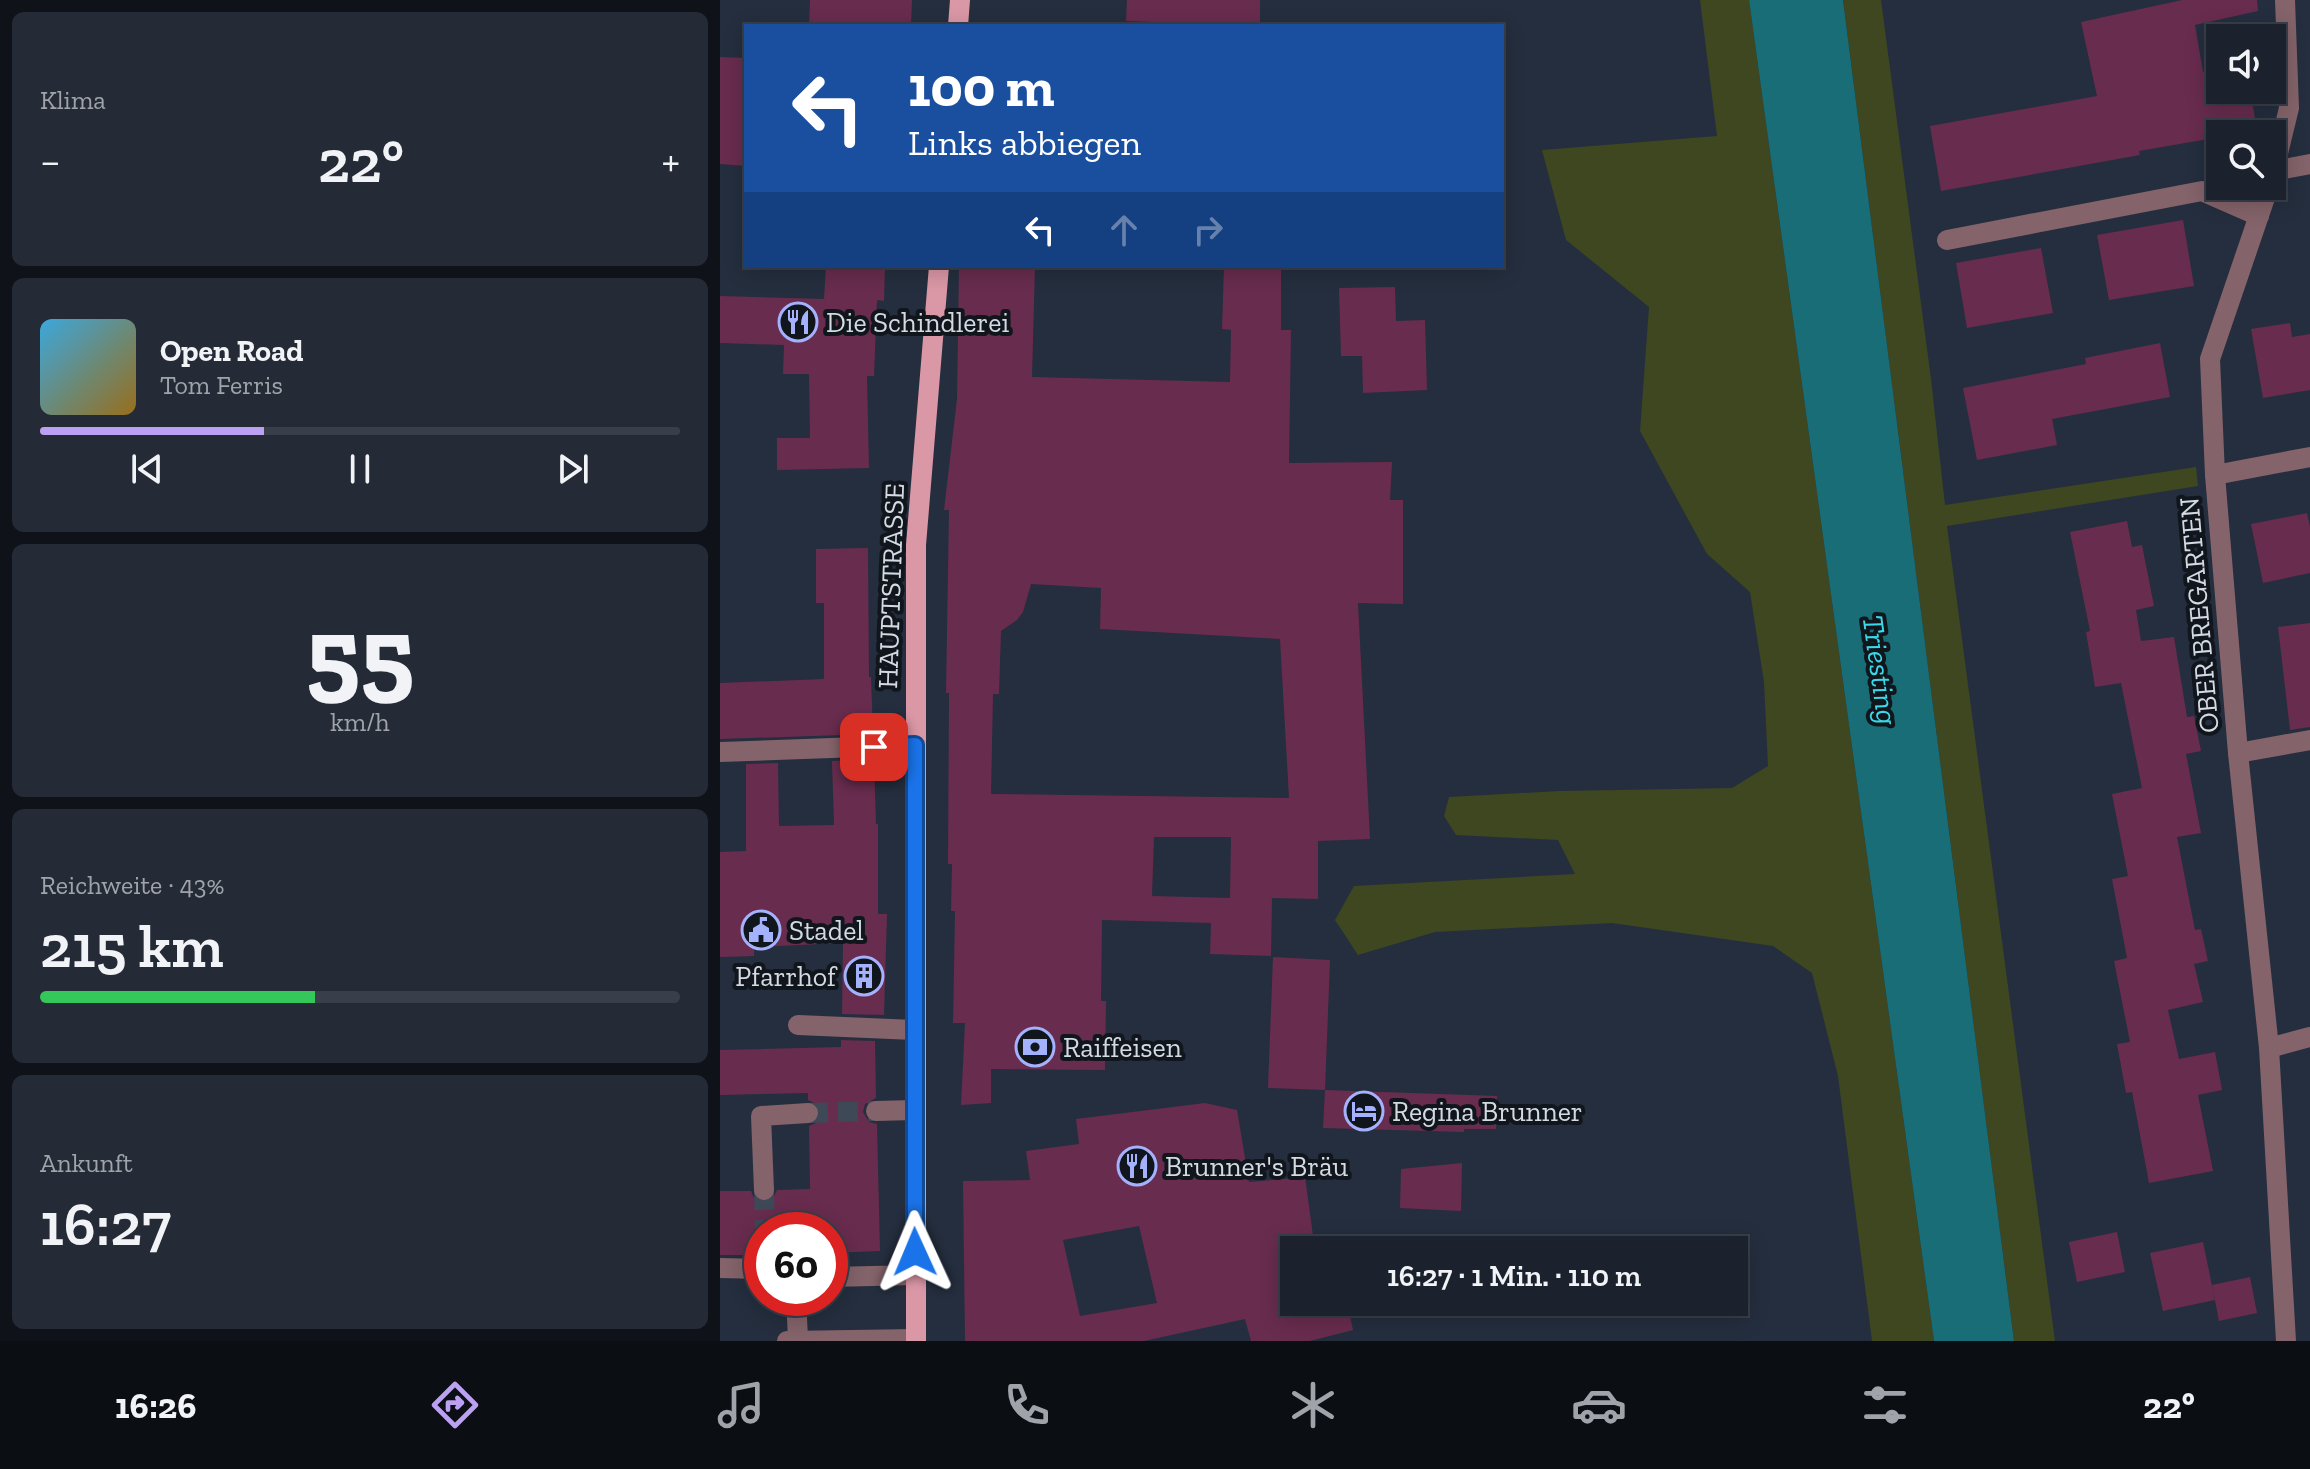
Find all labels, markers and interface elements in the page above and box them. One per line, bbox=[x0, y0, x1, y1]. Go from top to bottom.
map controls bbox=[2206, 24, 2286, 200]
button: sound bbox=[2206, 24, 2286, 104]
text: 100 m bbox=[908, 53, 1055, 120]
icon: left bbox=[776, 56, 880, 160]
text: Klima bbox=[40, 84, 106, 116]
button: search bbox=[2206, 120, 2286, 200]
text: Links abbiegen bbox=[908, 121, 1141, 164]
text: 22° bbox=[318, 125, 404, 197]
text: − bbox=[40, 134, 61, 187]
text: + bbox=[661, 134, 680, 187]
icon: left bbox=[1018, 208, 1062, 252]
icon: ahead bbox=[1102, 208, 1146, 252]
icon: right bbox=[1186, 208, 1230, 252]
restaurant icon: Die Schindlerei bbox=[777, 301, 819, 343]
place label: Die Schindlerei bbox=[826, 306, 1009, 339]
text: Open Road bbox=[160, 333, 303, 369]
text: Tom Ferris bbox=[160, 369, 283, 401]
icon: previous bbox=[125, 447, 169, 491]
icon: pause bbox=[338, 447, 382, 491]
icon: next bbox=[551, 447, 595, 491]
street label: HAUPTSTRASSE bbox=[871, 483, 911, 689]
street label: OBER BREGARTEN bbox=[2172, 496, 2226, 734]
text: 55 bbox=[306, 591, 414, 716]
water label: Triesting bbox=[1855, 613, 1906, 728]
text: km/h bbox=[330, 706, 390, 738]
pin bbox=[840, 713, 908, 781]
icon: arrive bbox=[852, 725, 896, 769]
text: Reichweite · 43% bbox=[40, 869, 224, 901]
public building icon: Stadel bbox=[740, 909, 782, 951]
text: 215 km bbox=[40, 910, 223, 982]
place label: Stadel bbox=[789, 914, 864, 947]
building icon: Pfarrhof bbox=[843, 955, 885, 997]
place label: Pfarrhof bbox=[735, 960, 838, 993]
bank icon: Raiffeisen bbox=[1014, 1026, 1056, 1068]
place label: Raiffeisen bbox=[1063, 1031, 1182, 1064]
hotel icon: Regina Brunner bbox=[1343, 1090, 1385, 1132]
place label: Regina Brunner bbox=[1392, 1095, 1583, 1128]
restaurant icon: Brunner's Bräu bbox=[1116, 1145, 1158, 1187]
text: Ankunft bbox=[40, 1147, 133, 1179]
place label: Brunner's Bräu bbox=[1165, 1150, 1349, 1183]
text: 16:27 bbox=[40, 1188, 171, 1260]
position arrow bbox=[873, 1210, 957, 1294]
speed limit sign: 60 bbox=[744, 1212, 848, 1316]
text: 16:27 · 1 Min. · 110 m bbox=[1387, 1258, 1641, 1294]
icon: directions bbox=[427, 1377, 483, 1433]
icon: music bbox=[713, 1377, 769, 1433]
icon: phone bbox=[999, 1377, 1055, 1433]
icon: climate bbox=[1285, 1377, 1341, 1433]
icon: car bbox=[1571, 1377, 1627, 1433]
icon: filters bbox=[1857, 1377, 1913, 1433]
text: 16:26 bbox=[115, 1384, 196, 1427]
text: 22° bbox=[2143, 1384, 2195, 1427]

